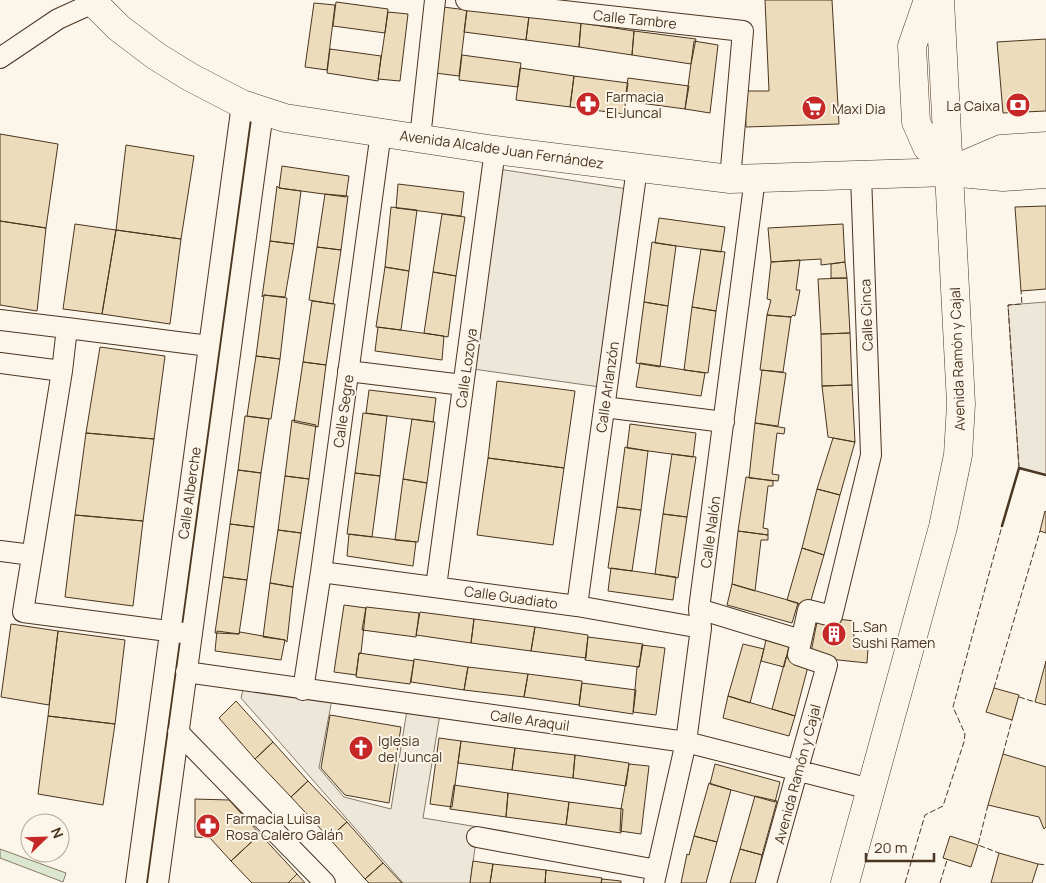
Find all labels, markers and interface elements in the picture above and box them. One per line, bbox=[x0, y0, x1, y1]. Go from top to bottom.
street label: Calle Tambre bbox=[592, 5, 678, 33]
place label: Farmacia El Juncal bbox=[606, 87, 664, 122]
pharmacy icon: Farmacia El Juncal bbox=[575, 91, 601, 117]
bank icon: La Caixa bbox=[1005, 92, 1031, 118]
supermarket icon: Maxi Dia bbox=[801, 95, 827, 121]
place label: La Caixa bbox=[946, 96, 1000, 115]
place label: Maxi Dia bbox=[832, 99, 885, 118]
street label: Avenida Alcalde Juan Fernández bbox=[399, 125, 605, 173]
street label: Calle Cinca bbox=[855, 279, 877, 351]
street label: Avenida Ramón y Cajal bbox=[945, 287, 969, 431]
street label: Calle Lozoya bbox=[451, 327, 481, 409]
street label: Calle Arlanzón bbox=[591, 340, 623, 434]
street label: Calle Segre bbox=[328, 373, 358, 449]
street label: Calle Alberche bbox=[173, 446, 205, 540]
street label: Calle Nalón bbox=[696, 495, 724, 569]
street label: Calle Guadiato bbox=[463, 581, 559, 613]
place label: L.San Sushi Ramen bbox=[852, 617, 935, 652]
building icon: L.San Sushi Ramen bbox=[821, 621, 847, 647]
street label: Avenida Ramón y Cajal bbox=[769, 702, 825, 846]
street label: Calle Araquil bbox=[489, 705, 571, 735]
place label: Iglesia del Juncal bbox=[378, 731, 442, 766]
church icon: Iglesia del Juncal bbox=[348, 735, 374, 761]
place label: Farmacia Luisa Rosa Calero Galán bbox=[226, 809, 343, 844]
north arrow bbox=[20, 813, 70, 863]
pharmacy icon: Farmacia Luisa Rosa Calero Galán bbox=[195, 813, 221, 839]
text: N bbox=[47, 824, 68, 841]
scale bar bbox=[866, 830, 934, 862]
text: 20 m bbox=[874, 837, 907, 858]

